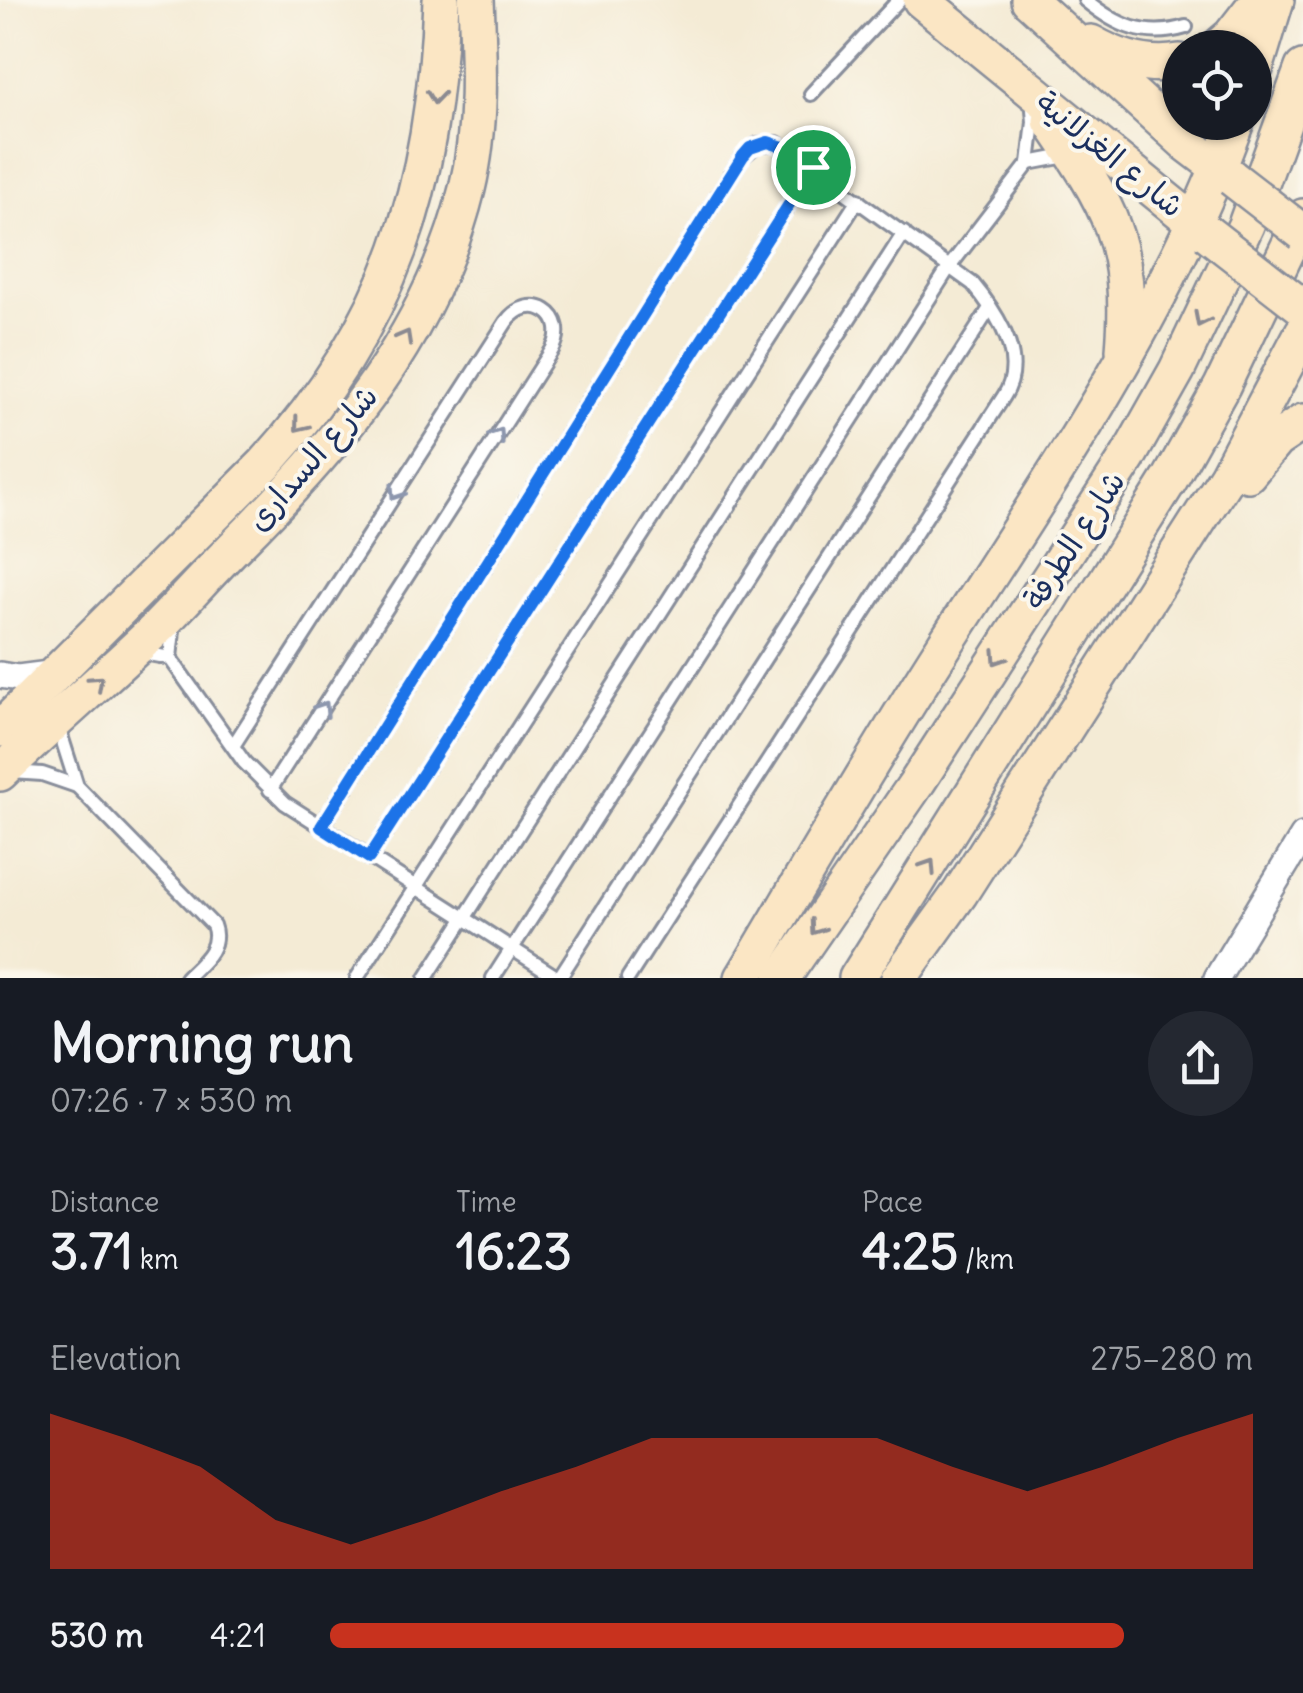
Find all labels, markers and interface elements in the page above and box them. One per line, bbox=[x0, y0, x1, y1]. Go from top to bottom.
map controls bbox=[1162, 30, 1272, 140]
button: locate bbox=[1162, 30, 1272, 140]
street label: شارع الغزلانية bbox=[1026, 81, 1193, 228]
one-way arrow bbox=[425, 90, 447, 106]
pin bbox=[771, 125, 856, 210]
icon: arrive bbox=[786, 140, 841, 195]
one-way arrow bbox=[1194, 310, 1213, 328]
one-way arrow bbox=[392, 330, 412, 348]
street label: شارع السدارى bbox=[237, 376, 389, 541]
one-way arrow bbox=[293, 414, 311, 432]
one-way arrow bbox=[486, 427, 505, 445]
street label: شارع الطرفة bbox=[1013, 462, 1136, 619]
one-way arrow bbox=[389, 482, 408, 500]
one-way arrow bbox=[991, 648, 1010, 666]
one-way arrow bbox=[85, 676, 104, 694]
one-way arrow bbox=[310, 701, 329, 719]
one-way arrow bbox=[916, 859, 935, 877]
one-way arrow bbox=[810, 917, 828, 936]
text: Morning run bbox=[50, 1008, 354, 1077]
button: share bbox=[1148, 1011, 1253, 1116]
text: 07:26 · 7 × 530 m bbox=[50, 1080, 292, 1121]
text: Distance bbox=[50, 1184, 159, 1220]
text: Time bbox=[456, 1184, 517, 1220]
text: Pace bbox=[862, 1184, 923, 1220]
text: 3.71 bbox=[50, 1220, 133, 1283]
text: 16:23 bbox=[456, 1220, 572, 1283]
text: 4:25 bbox=[862, 1220, 958, 1283]
text: km bbox=[133, 1241, 179, 1277]
text: /km bbox=[958, 1241, 1014, 1277]
text: Elevation bbox=[50, 1338, 181, 1379]
text: 275–280 m bbox=[1091, 1338, 1253, 1379]
text: 530 m bbox=[50, 1615, 143, 1656]
text: 4:21 bbox=[210, 1615, 266, 1656]

